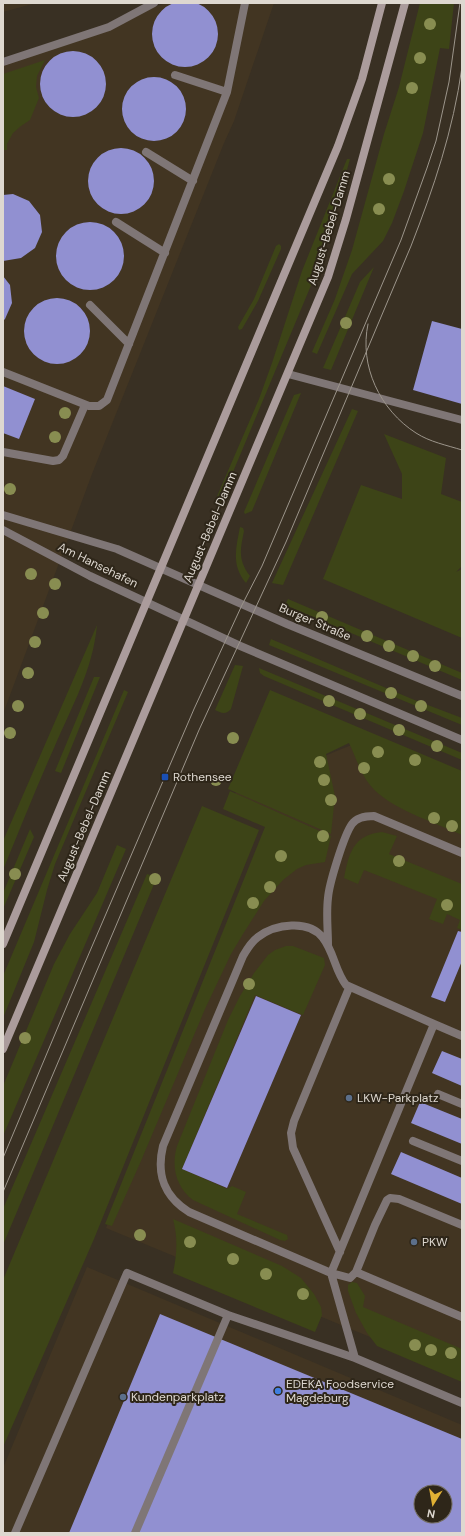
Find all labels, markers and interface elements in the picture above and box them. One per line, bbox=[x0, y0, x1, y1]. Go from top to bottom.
street label: August-Bebel-Damm bbox=[304, 169, 354, 287]
street label: August-Bebel-Damm bbox=[179, 469, 241, 585]
street label: Am Hansehafen bbox=[55, 539, 141, 591]
street label: Burger Straße bbox=[277, 600, 354, 644]
street label: August-Bebel-Damm bbox=[53, 768, 115, 884]
place label: Rothensee bbox=[173, 769, 232, 785]
marker: Rothensee bbox=[160, 772, 170, 782]
place label: LKW-Parkplatz bbox=[357, 1090, 438, 1106]
marker: LKW-Parkplatz bbox=[344, 1093, 354, 1103]
place label: PKW bbox=[422, 1234, 448, 1250]
marker: PKW bbox=[409, 1237, 419, 1247]
place label: EDEKA Foodservice Magdeburg bbox=[286, 1376, 394, 1406]
marker: EDEKA Foodservice Magdeburg bbox=[273, 1386, 283, 1396]
place label: Kundenparkplatz bbox=[131, 1389, 224, 1405]
marker: Kundenparkplatz bbox=[118, 1392, 128, 1402]
north arrow bbox=[413, 1484, 453, 1524]
text: N bbox=[426, 1506, 436, 1521]

